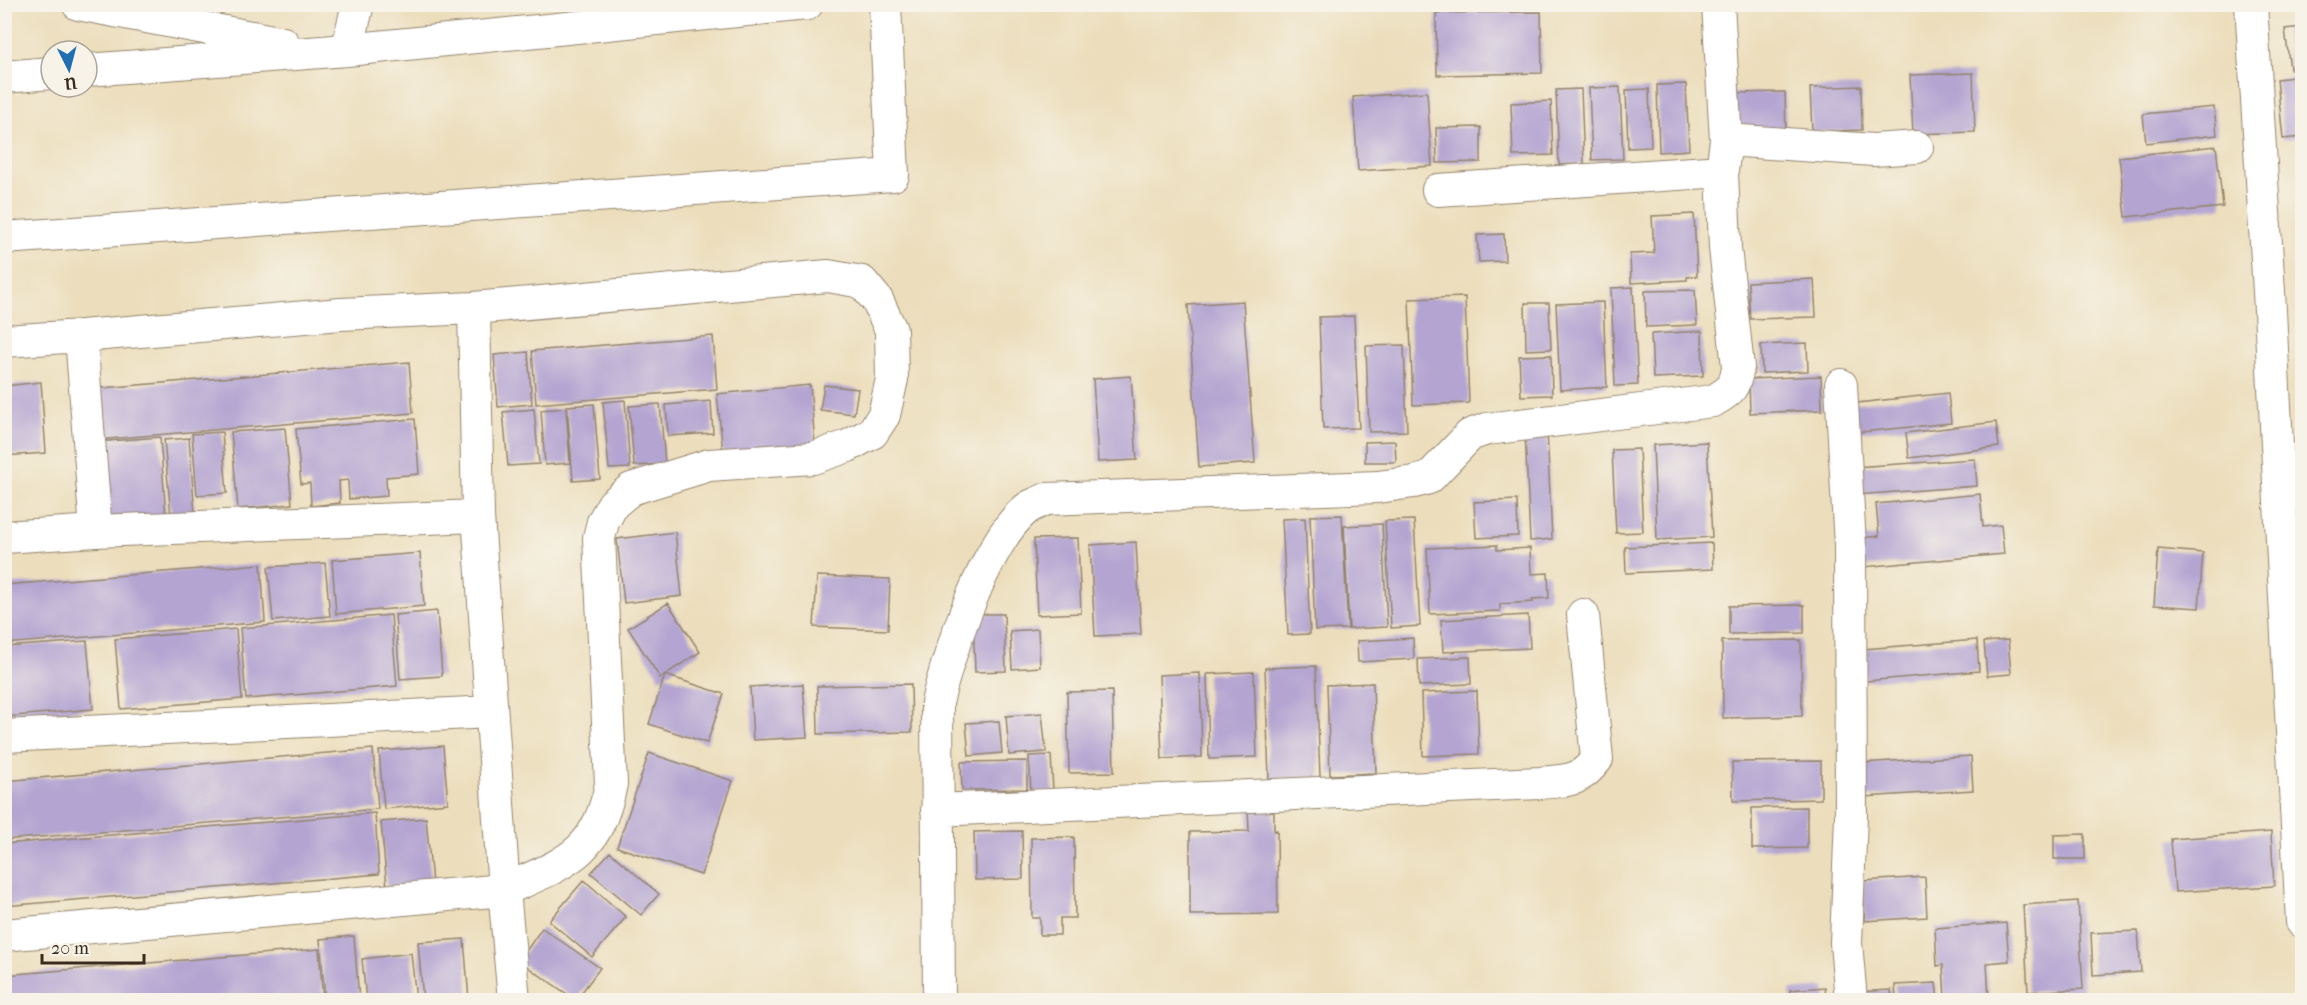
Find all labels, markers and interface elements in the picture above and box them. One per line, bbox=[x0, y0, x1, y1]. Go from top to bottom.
north arrow bbox=[39, 39, 99, 99]
text: U bbox=[63, 73, 79, 94]
scale bar bbox=[42, 927, 144, 965]
text: 20 m bbox=[51, 938, 89, 959]

